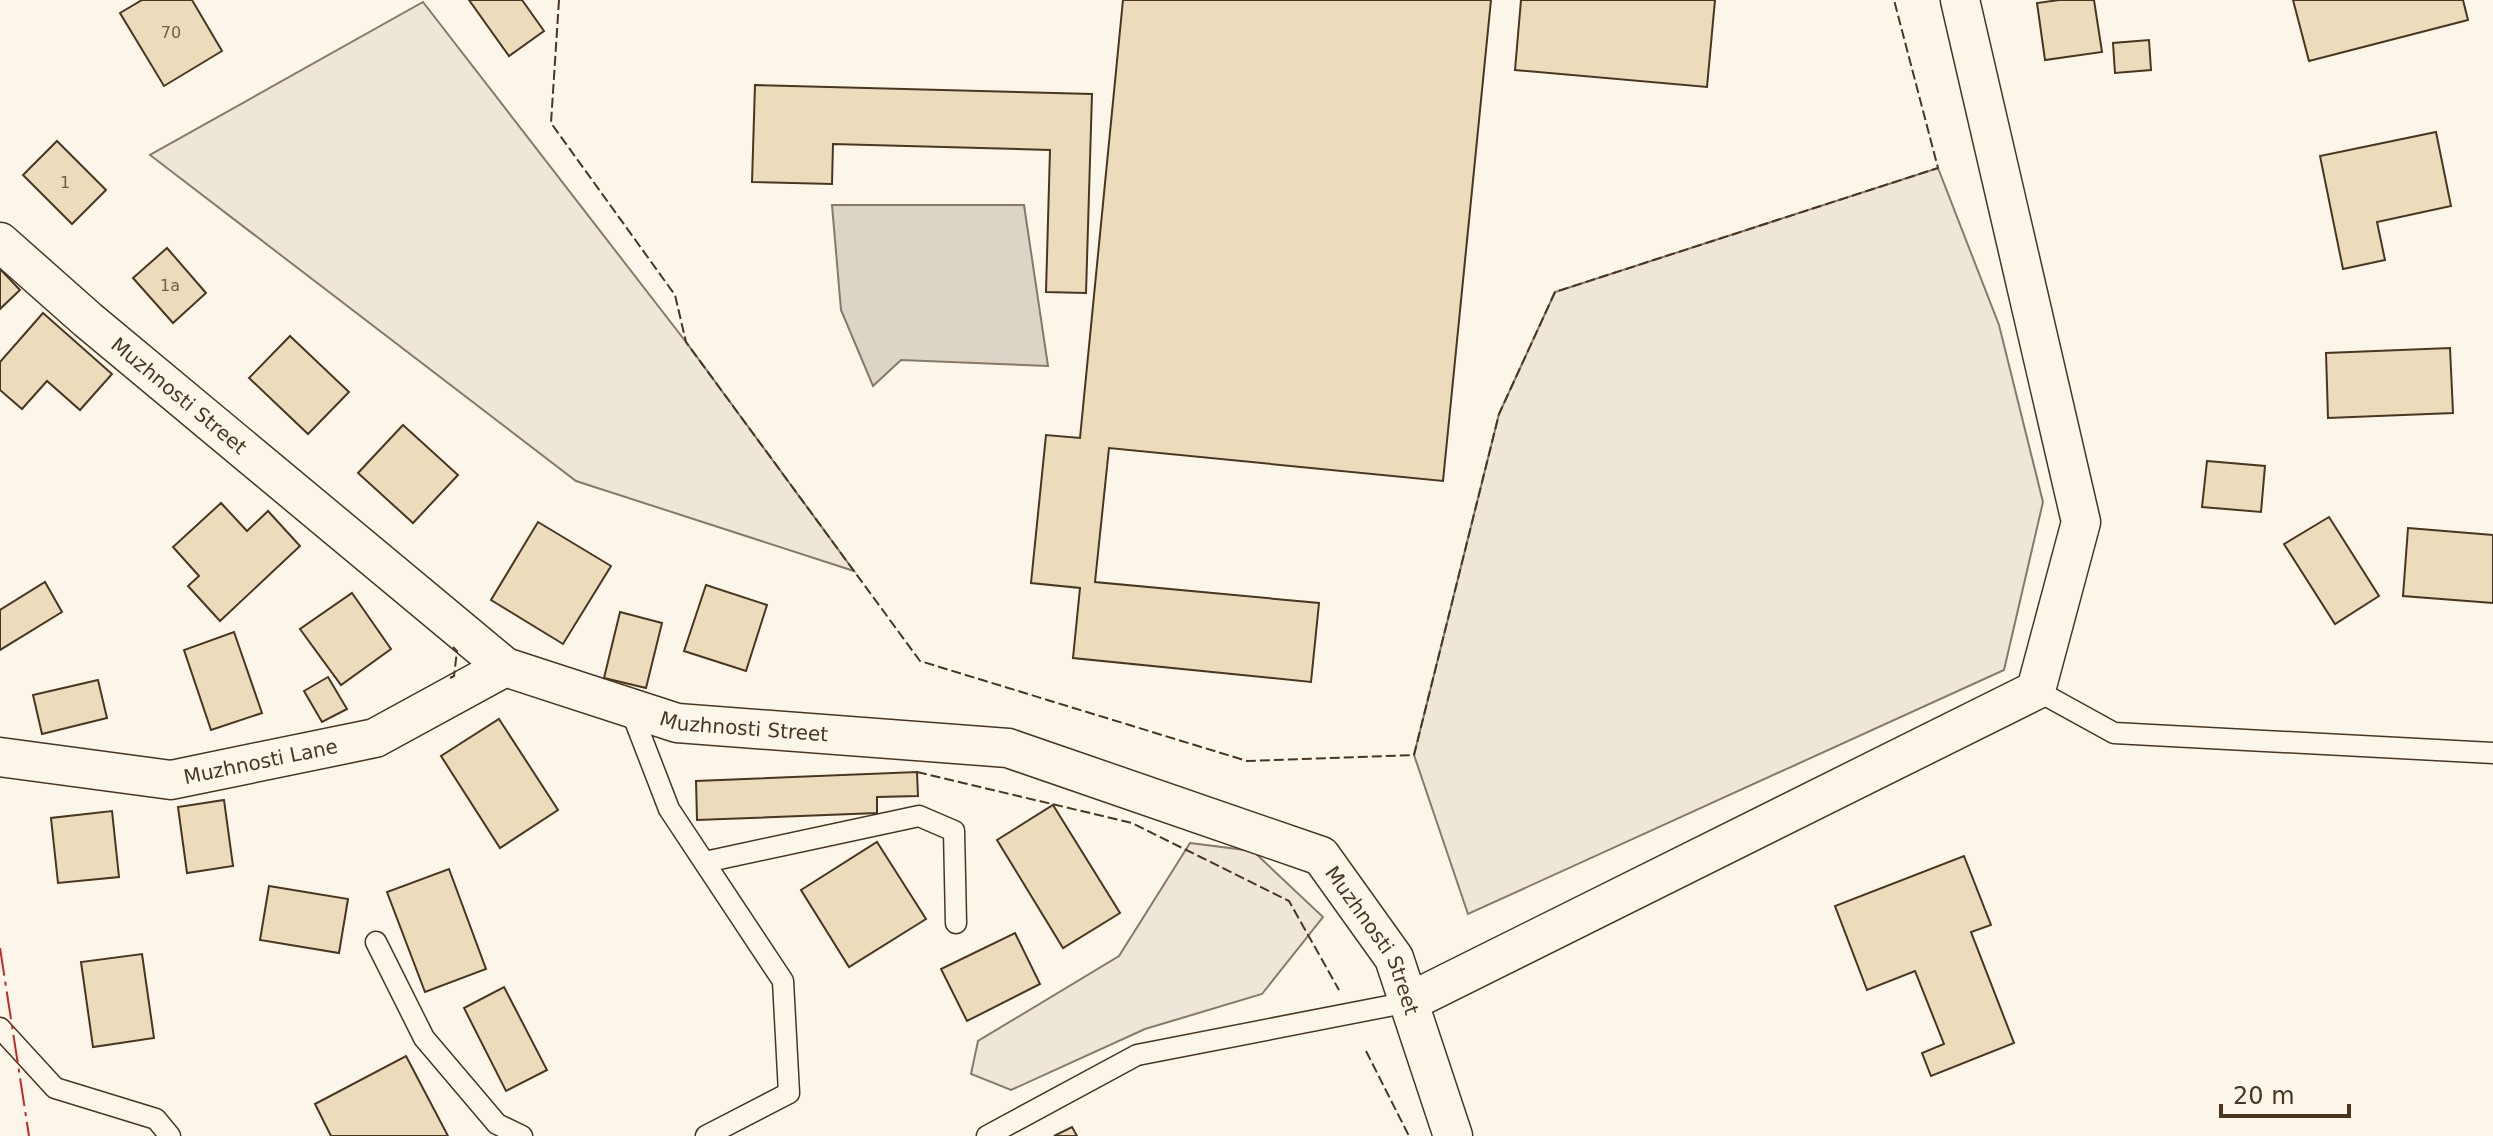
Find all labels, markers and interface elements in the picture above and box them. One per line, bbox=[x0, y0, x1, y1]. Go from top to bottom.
house number: 70 bbox=[161, 23, 181, 42]
house number: 1 bbox=[60, 173, 70, 192]
house number: 1а bbox=[160, 276, 180, 295]
street label: Muzhnosti Street bbox=[106, 332, 252, 459]
street label: Muzhnosti Street bbox=[657, 706, 829, 746]
street label: Muzhnosti Lane bbox=[181, 734, 340, 789]
street label: Muzhnosti Street bbox=[1320, 862, 1424, 1018]
scale bar bbox=[2221, 1068, 2349, 1118]
text: 20 m bbox=[2233, 1082, 2295, 1110]

